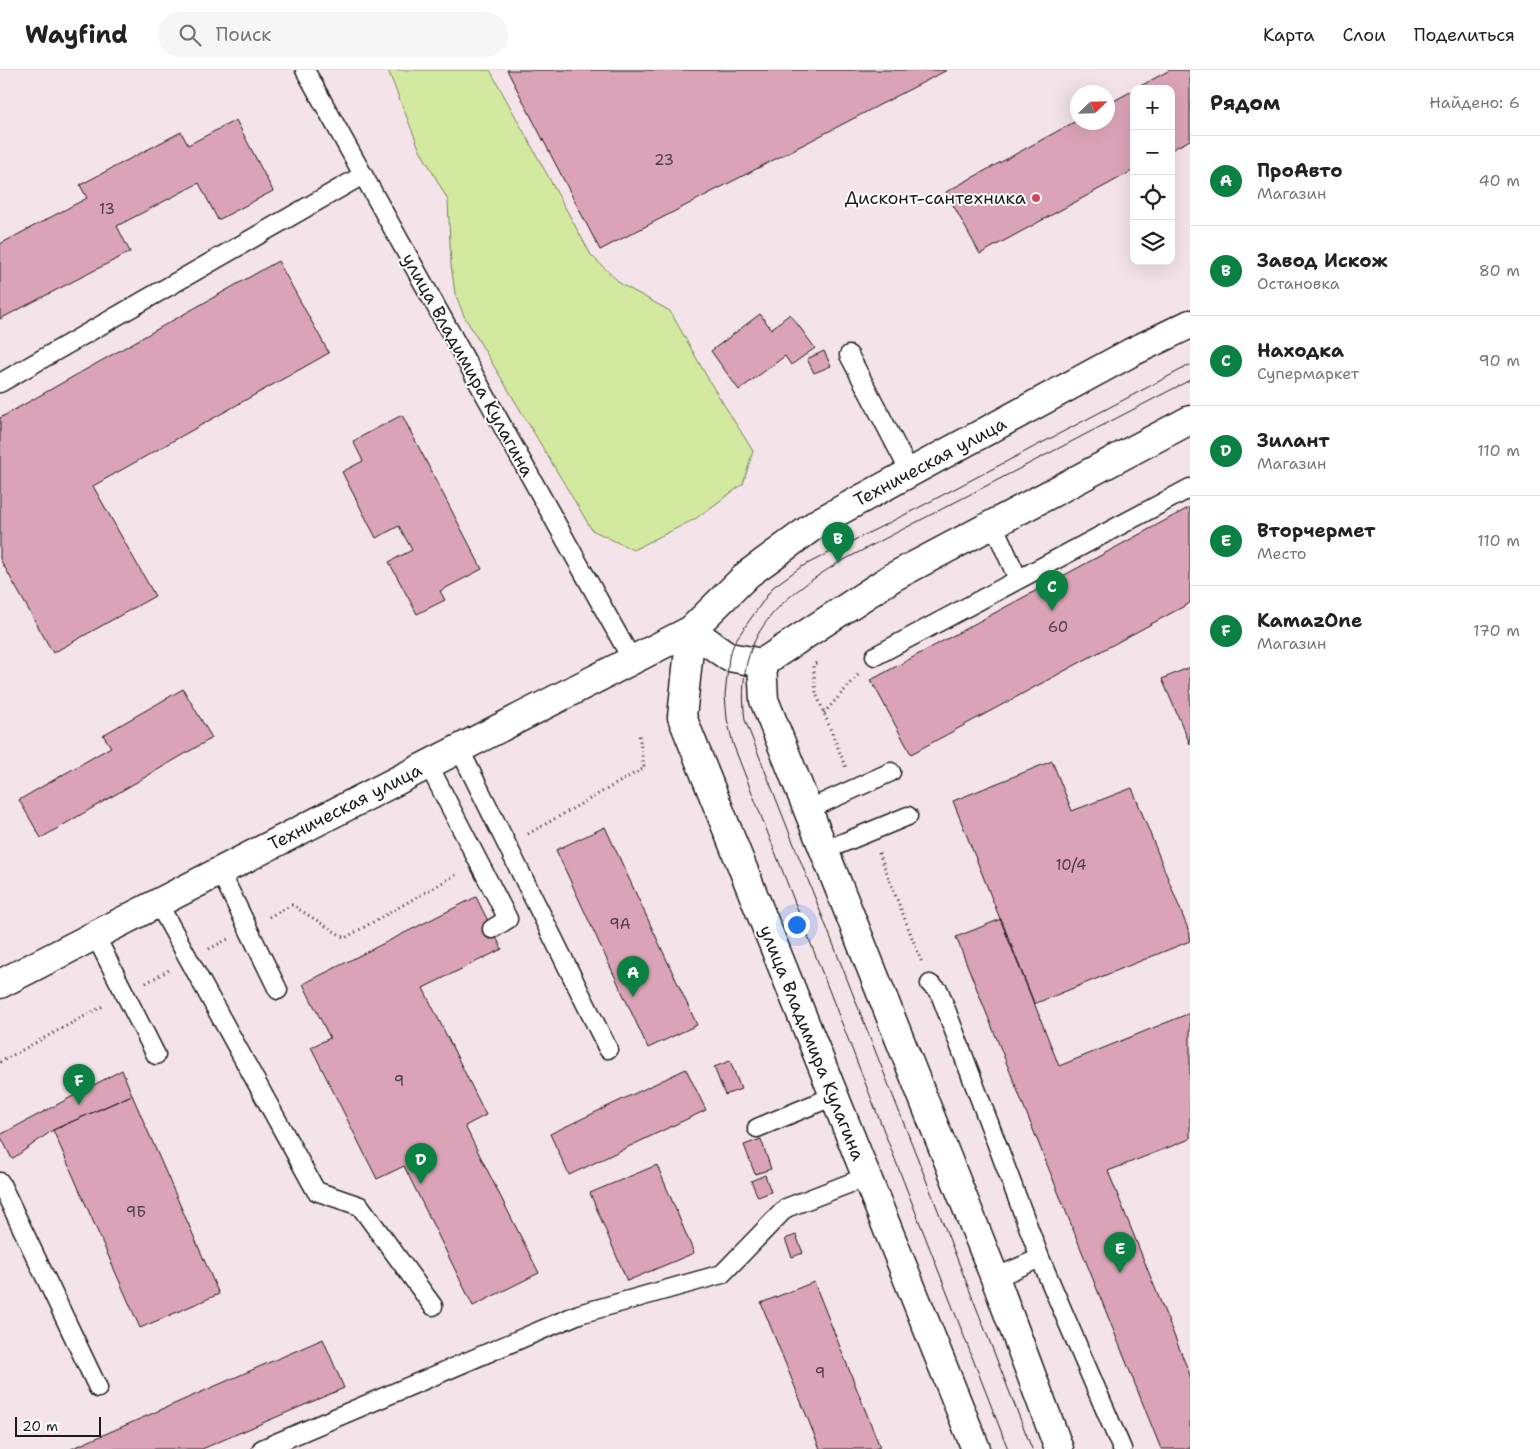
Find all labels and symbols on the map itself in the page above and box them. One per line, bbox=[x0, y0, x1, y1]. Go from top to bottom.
north arrow bbox=[1070, 85, 1115, 130]
house number: 23 bbox=[654, 150, 674, 170]
place label: Дисконт-сантехника bbox=[845, 186, 1026, 210]
marker: Дисконт-сантехника bbox=[1030, 192, 1042, 204]
house number: 13 bbox=[99, 199, 115, 219]
street label: улица Владимира Кулагина bbox=[397, 249, 539, 481]
street label: Техническая улица bbox=[850, 412, 1010, 512]
pin: B bbox=[822, 522, 854, 563]
pin: C bbox=[1036, 570, 1068, 611]
house number: 60 bbox=[1048, 617, 1068, 637]
street label: Техническая улица bbox=[264, 758, 426, 856]
house number: 10/4 bbox=[1055, 855, 1087, 875]
your location bbox=[784, 912, 810, 938]
house number: 9А bbox=[609, 914, 631, 934]
street label: улица Владимира Кулагина bbox=[754, 922, 870, 1164]
pin: A bbox=[617, 956, 649, 997]
pin: F bbox=[63, 1064, 95, 1105]
house number: 9 bbox=[394, 1071, 404, 1091]
pin: D bbox=[405, 1143, 437, 1184]
house number: 9Б bbox=[126, 1202, 146, 1222]
pin: E bbox=[1104, 1232, 1136, 1273]
house number: 9 bbox=[815, 1363, 825, 1383]
scale bar bbox=[15, 1414, 101, 1437]

